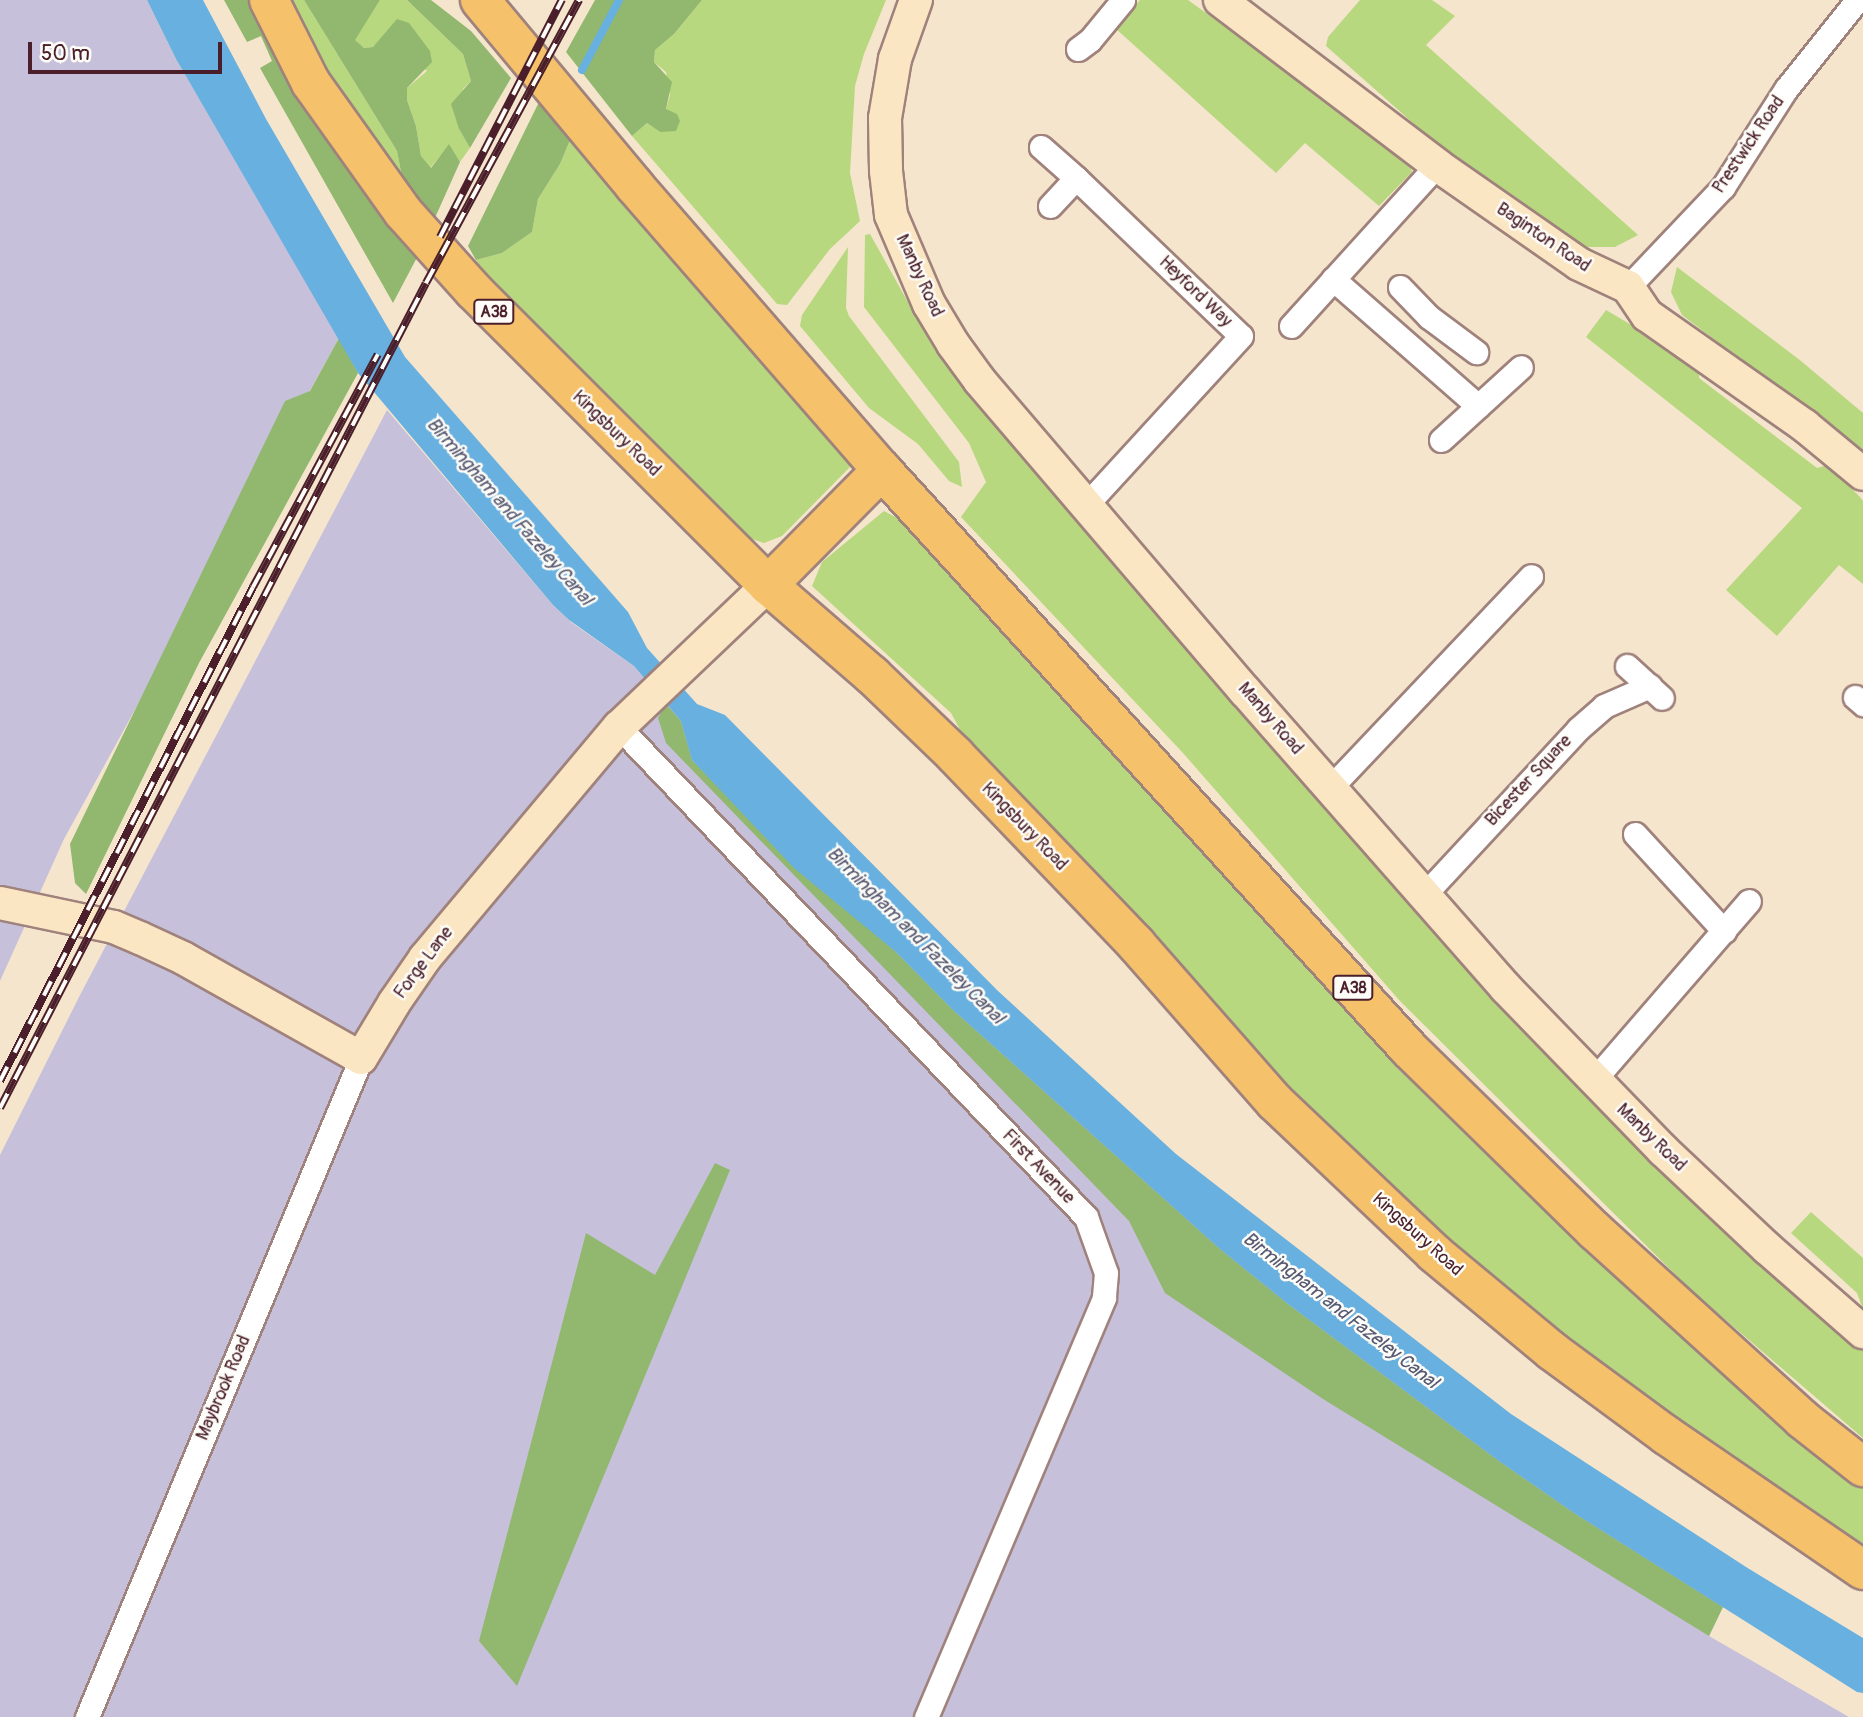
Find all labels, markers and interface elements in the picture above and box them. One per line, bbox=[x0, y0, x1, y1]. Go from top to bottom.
scale bar bbox=[32, 28, 226, 72]
text: 50 m bbox=[41, 40, 90, 67]
street label: Prestwick Road bbox=[1708, 92, 1790, 198]
street label: Baginton Road bbox=[1492, 199, 1594, 277]
street label: Manby Road bbox=[890, 231, 948, 321]
street label: Heyford Way bbox=[1154, 252, 1236, 332]
road number: A38 bbox=[473, 300, 515, 324]
street label: Kingsbury Road bbox=[567, 387, 665, 481]
water label: Birmingham and Fazeley Canal bbox=[421, 413, 597, 611]
street label: Manby Road bbox=[1233, 678, 1307, 760]
street label: Bicester Square bbox=[1481, 731, 1577, 831]
street label: Kingsbury Road bbox=[977, 778, 1071, 876]
water label: Birmingham and Fazeley Canal bbox=[822, 843, 1008, 1029]
street label: Forge Lane bbox=[390, 923, 458, 1003]
road number: A38 bbox=[1332, 976, 1374, 1000]
street label: Manby Road bbox=[1612, 1099, 1690, 1177]
street label: First Avenue bbox=[997, 1125, 1079, 1209]
street label: Kingsbury Road bbox=[1367, 1189, 1467, 1281]
water label: Birmingham and Fazeley Canal bbox=[1238, 1228, 1442, 1394]
street label: Maybrook Road bbox=[192, 1332, 256, 1444]

